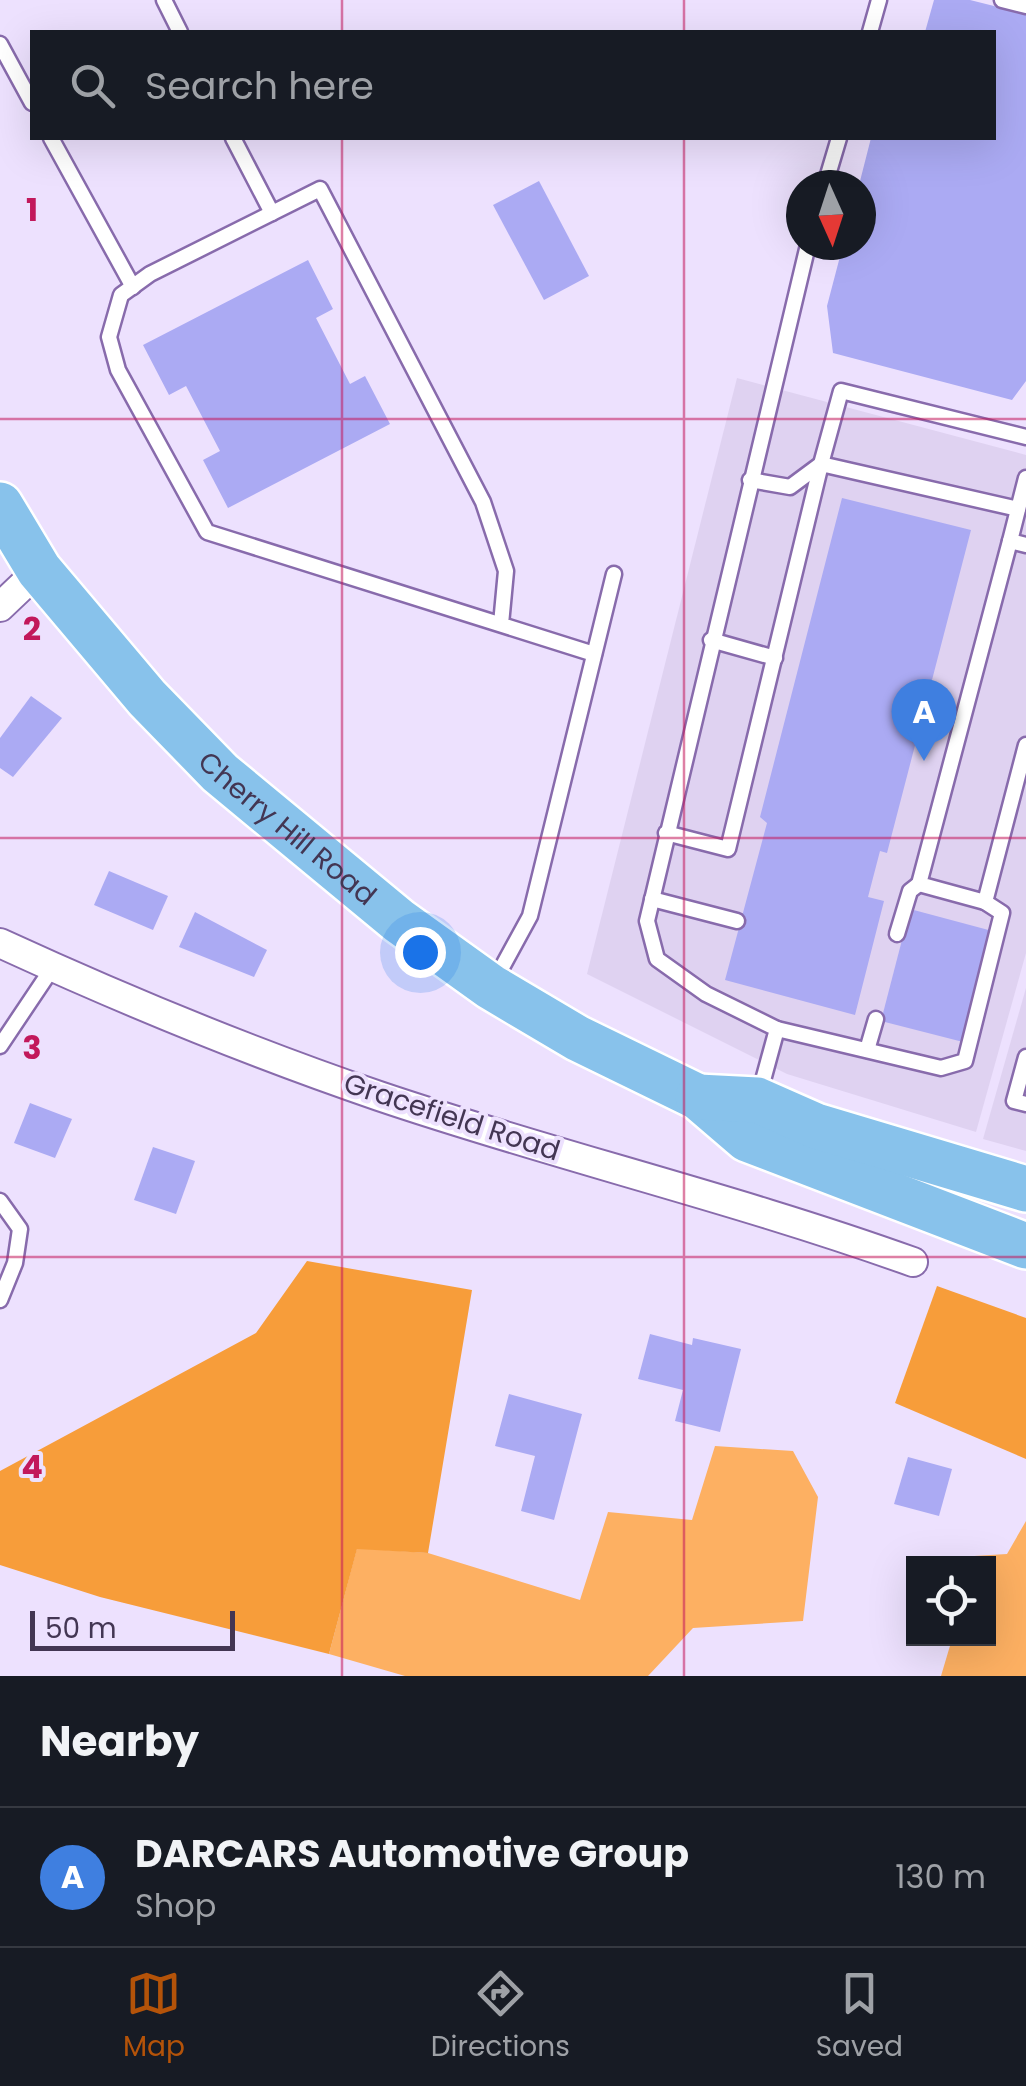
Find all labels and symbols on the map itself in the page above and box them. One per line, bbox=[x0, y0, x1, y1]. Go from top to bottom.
north arrow bbox=[786, 170, 876, 260]
text: 1 bbox=[26, 187, 38, 232]
text: 2 bbox=[23, 606, 41, 651]
pin: A bbox=[892, 678, 956, 761]
street label: Cherry Hill Road bbox=[190, 742, 385, 914]
your location bbox=[395, 927, 446, 978]
text: 3 bbox=[22, 1025, 42, 1070]
street label: Gracefield Road bbox=[339, 1064, 565, 1170]
text: 4 bbox=[21, 1444, 43, 1489]
scale bar bbox=[30, 1606, 235, 1650]

